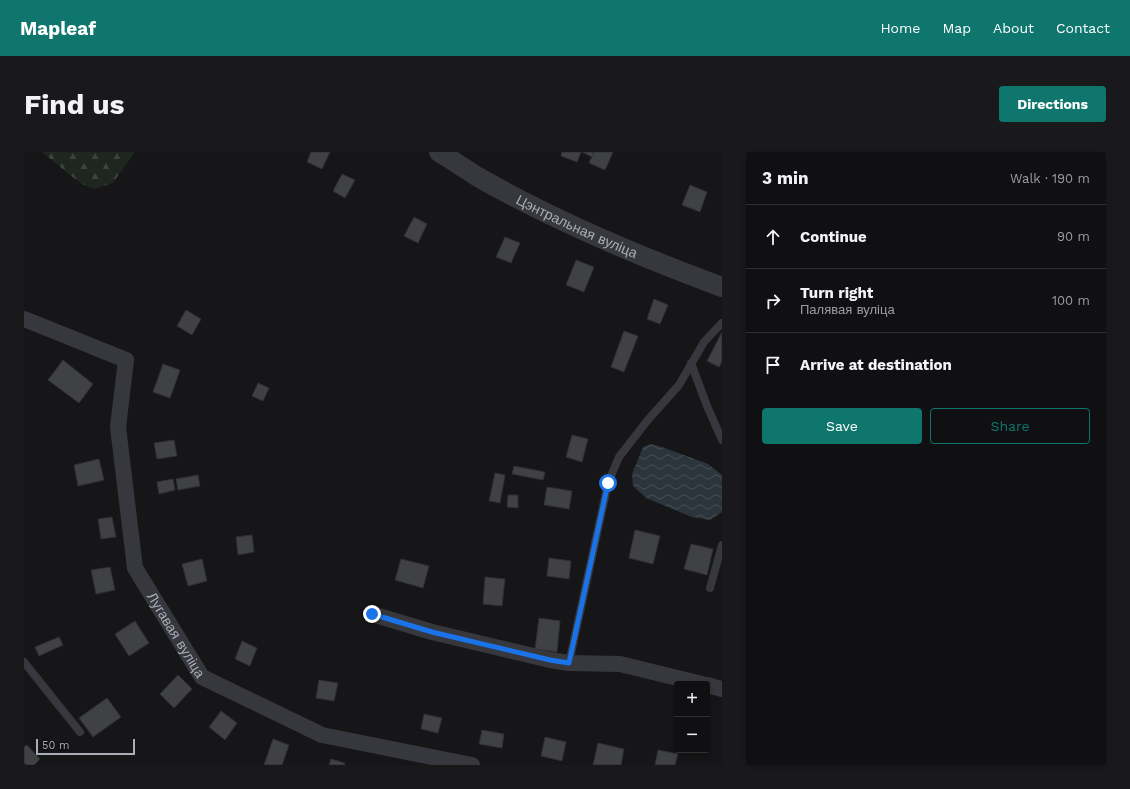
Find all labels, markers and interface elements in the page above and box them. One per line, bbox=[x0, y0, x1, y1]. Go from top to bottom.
text: Mapleaf bbox=[20, 17, 96, 40]
text: Home bbox=[880, 20, 920, 36]
text: Map bbox=[942, 20, 971, 36]
text: About bbox=[993, 20, 1034, 36]
text: Contact bbox=[1056, 20, 1110, 36]
button: Directions bbox=[999, 86, 1106, 122]
text: Find us bbox=[24, 88, 124, 121]
text: 3 min bbox=[762, 168, 808, 188]
text: Walk · 190 m bbox=[1010, 171, 1090, 186]
street label: Цэнтральная вуліца bbox=[514, 191, 640, 261]
icon: ahead bbox=[762, 226, 784, 248]
text: Continue bbox=[800, 228, 867, 246]
text: 90 m bbox=[1057, 229, 1090, 244]
text: Turn right bbox=[800, 284, 873, 302]
icon: right bbox=[762, 290, 784, 312]
text: 100 m bbox=[1052, 293, 1090, 308]
text: Палявая вуліца bbox=[800, 302, 895, 317]
icon: arrive bbox=[762, 354, 784, 376]
text: Arrive at destination bbox=[800, 356, 952, 374]
button: Save bbox=[762, 408, 922, 444]
button: Share bbox=[930, 408, 1090, 444]
route start bbox=[599, 474, 617, 492]
street label: Лугавая вуліца bbox=[144, 589, 209, 681]
route end bbox=[363, 605, 381, 623]
map controls bbox=[674, 681, 710, 753]
button: + bbox=[674, 681, 710, 717]
button: − bbox=[674, 717, 710, 753]
scale bar bbox=[36, 737, 135, 756]
text: 50 m bbox=[42, 739, 69, 752]

